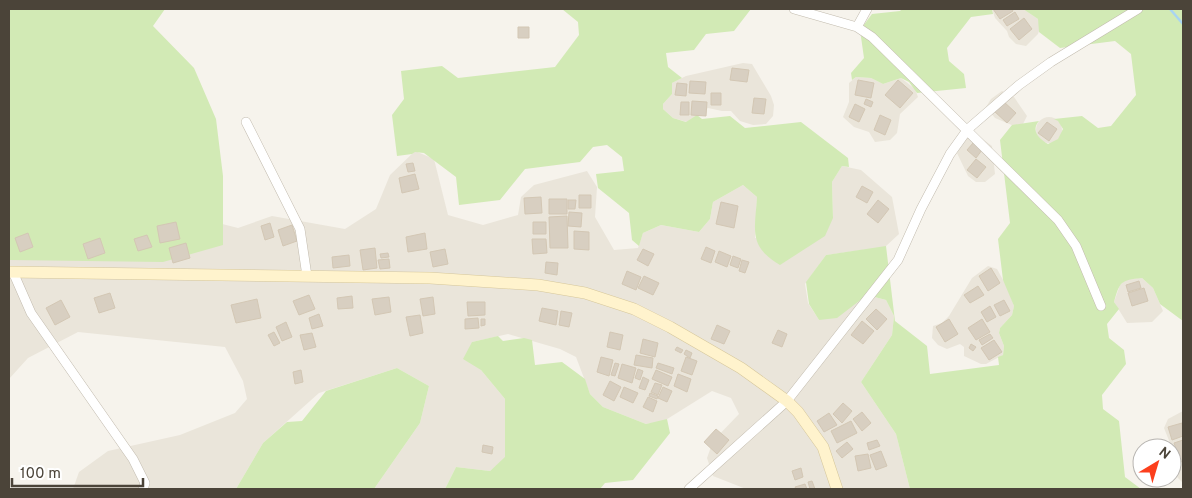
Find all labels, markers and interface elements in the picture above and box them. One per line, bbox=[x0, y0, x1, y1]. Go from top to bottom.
north arrow bbox=[1132, 438, 1182, 488]
text: N bbox=[1155, 444, 1173, 464]
scale bar bbox=[12, 456, 144, 488]
text: 100 m bbox=[20, 465, 61, 484]

